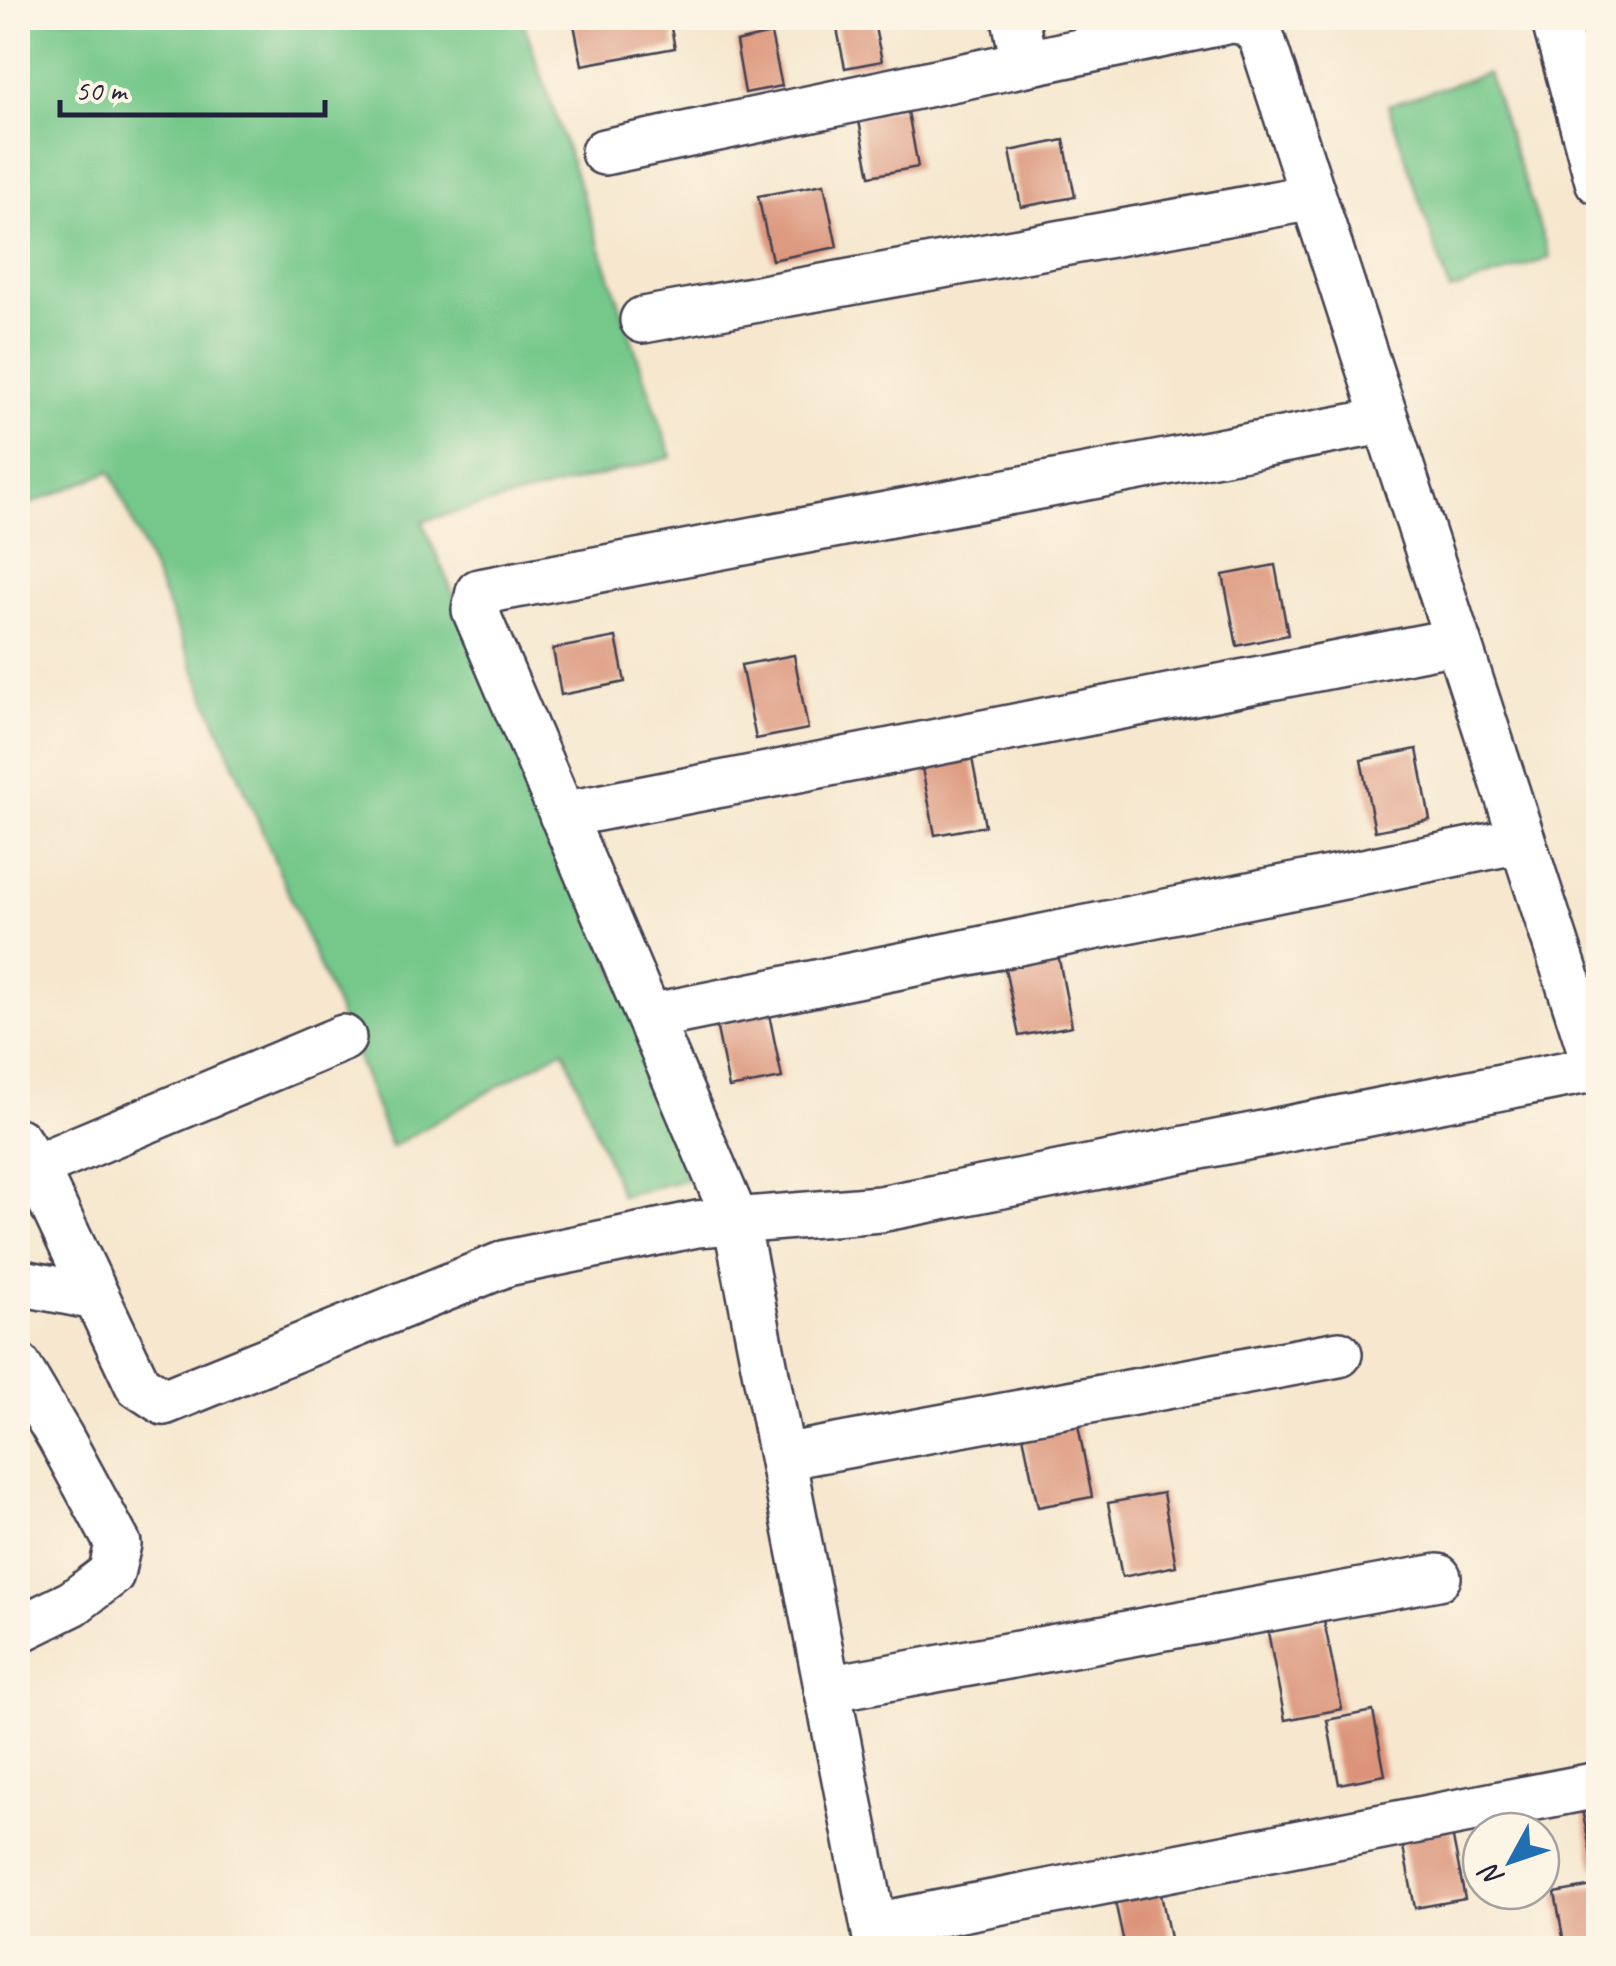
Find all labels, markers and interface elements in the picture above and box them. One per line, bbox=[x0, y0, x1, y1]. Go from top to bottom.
scale bar bbox=[60, 55, 325, 117]
text: 50 m bbox=[75, 71, 128, 109]
north arrow bbox=[1461, 1811, 1561, 1911]
text: N bbox=[1470, 1855, 1511, 1895]

